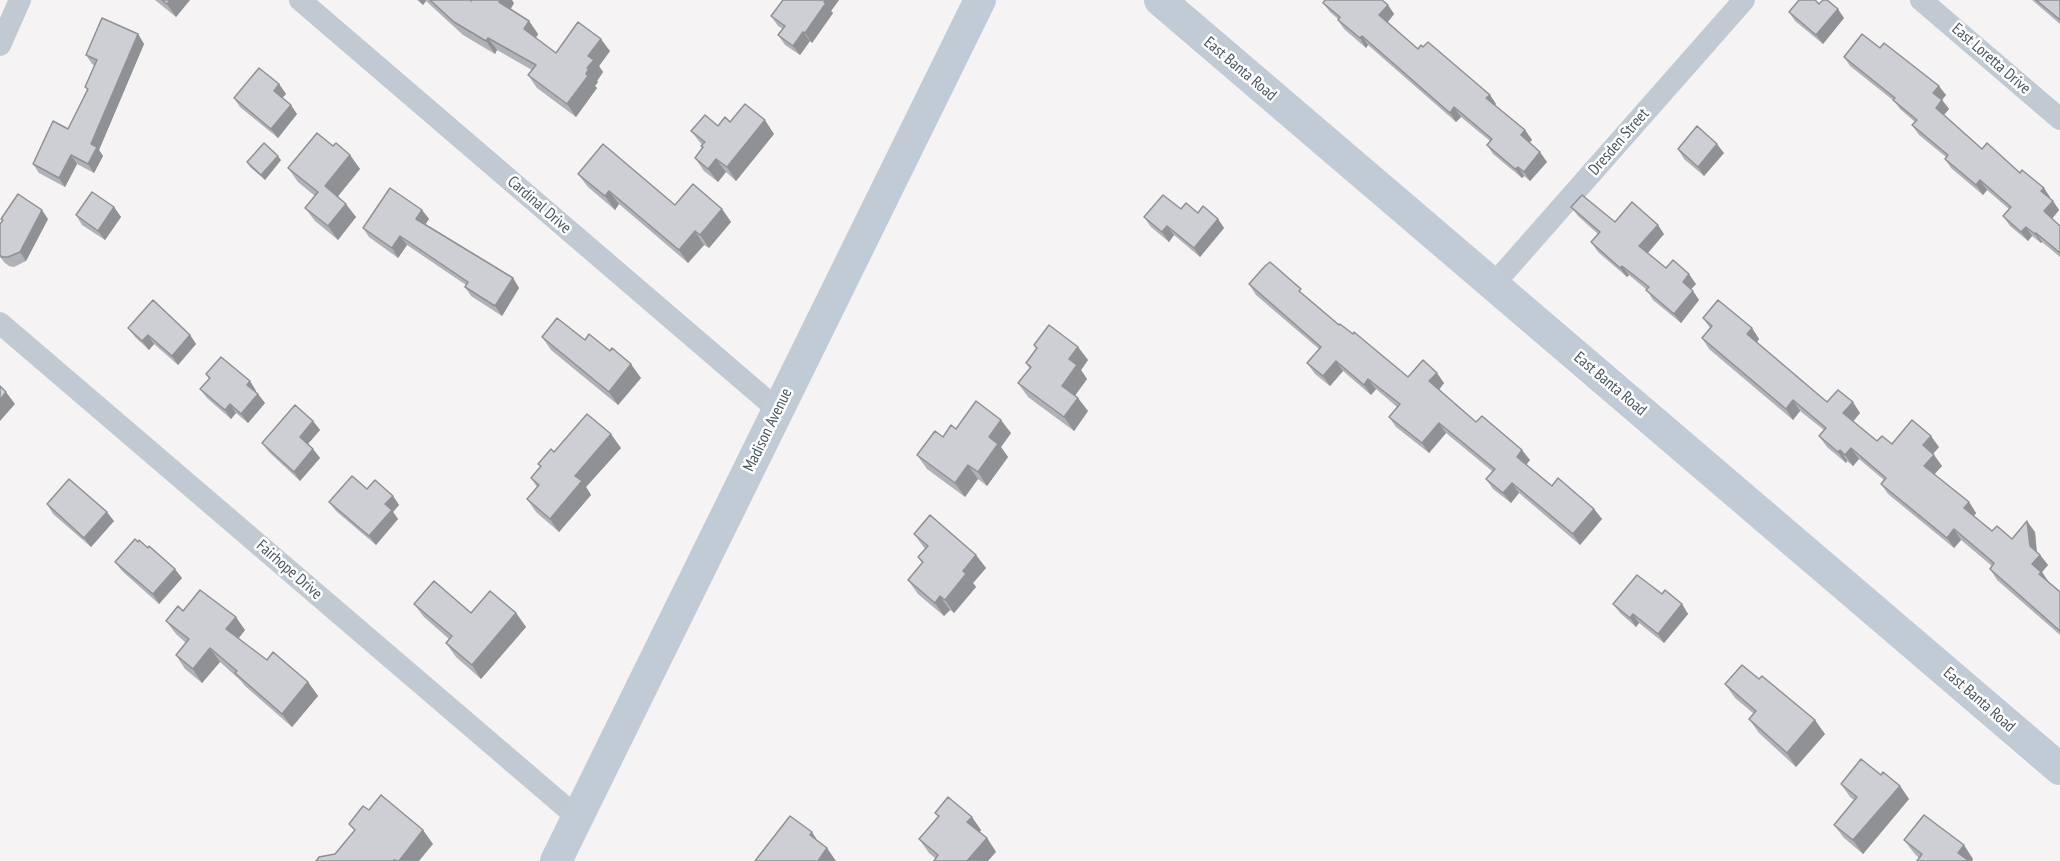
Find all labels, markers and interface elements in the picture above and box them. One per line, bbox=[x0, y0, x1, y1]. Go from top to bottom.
street label: East Loretta Drive bbox=[1948, 20, 2034, 98]
street label: East Banta Road bbox=[1200, 33, 1280, 105]
street label: Dresden Street bbox=[1585, 105, 1653, 179]
street label: Cardinal Drive bbox=[503, 172, 575, 238]
street label: East Banta Road bbox=[1570, 348, 1650, 420]
street label: Madison Avenue bbox=[740, 385, 796, 475]
street label: Fairhope Drive bbox=[252, 536, 326, 604]
street label: East Banta Road bbox=[1939, 664, 2019, 736]

